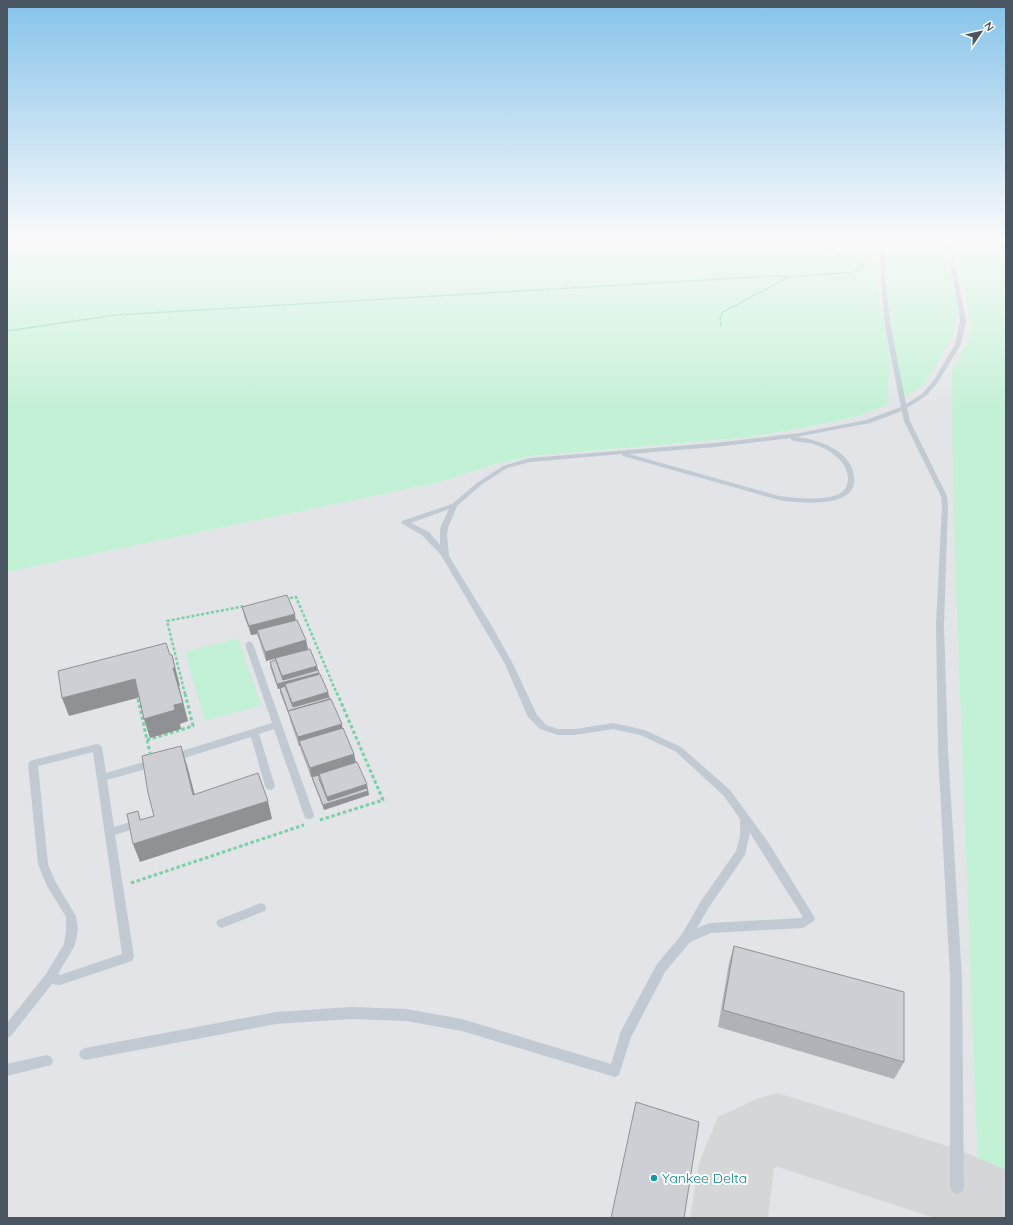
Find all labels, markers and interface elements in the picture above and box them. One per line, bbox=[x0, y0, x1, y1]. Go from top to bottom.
north arrow bbox=[961, 12, 1001, 52]
text: N bbox=[981, 19, 997, 34]
place label: Yankee Delta bbox=[662, 1169, 747, 1187]
marker: Yankee Delta bbox=[649, 1173, 659, 1183]

